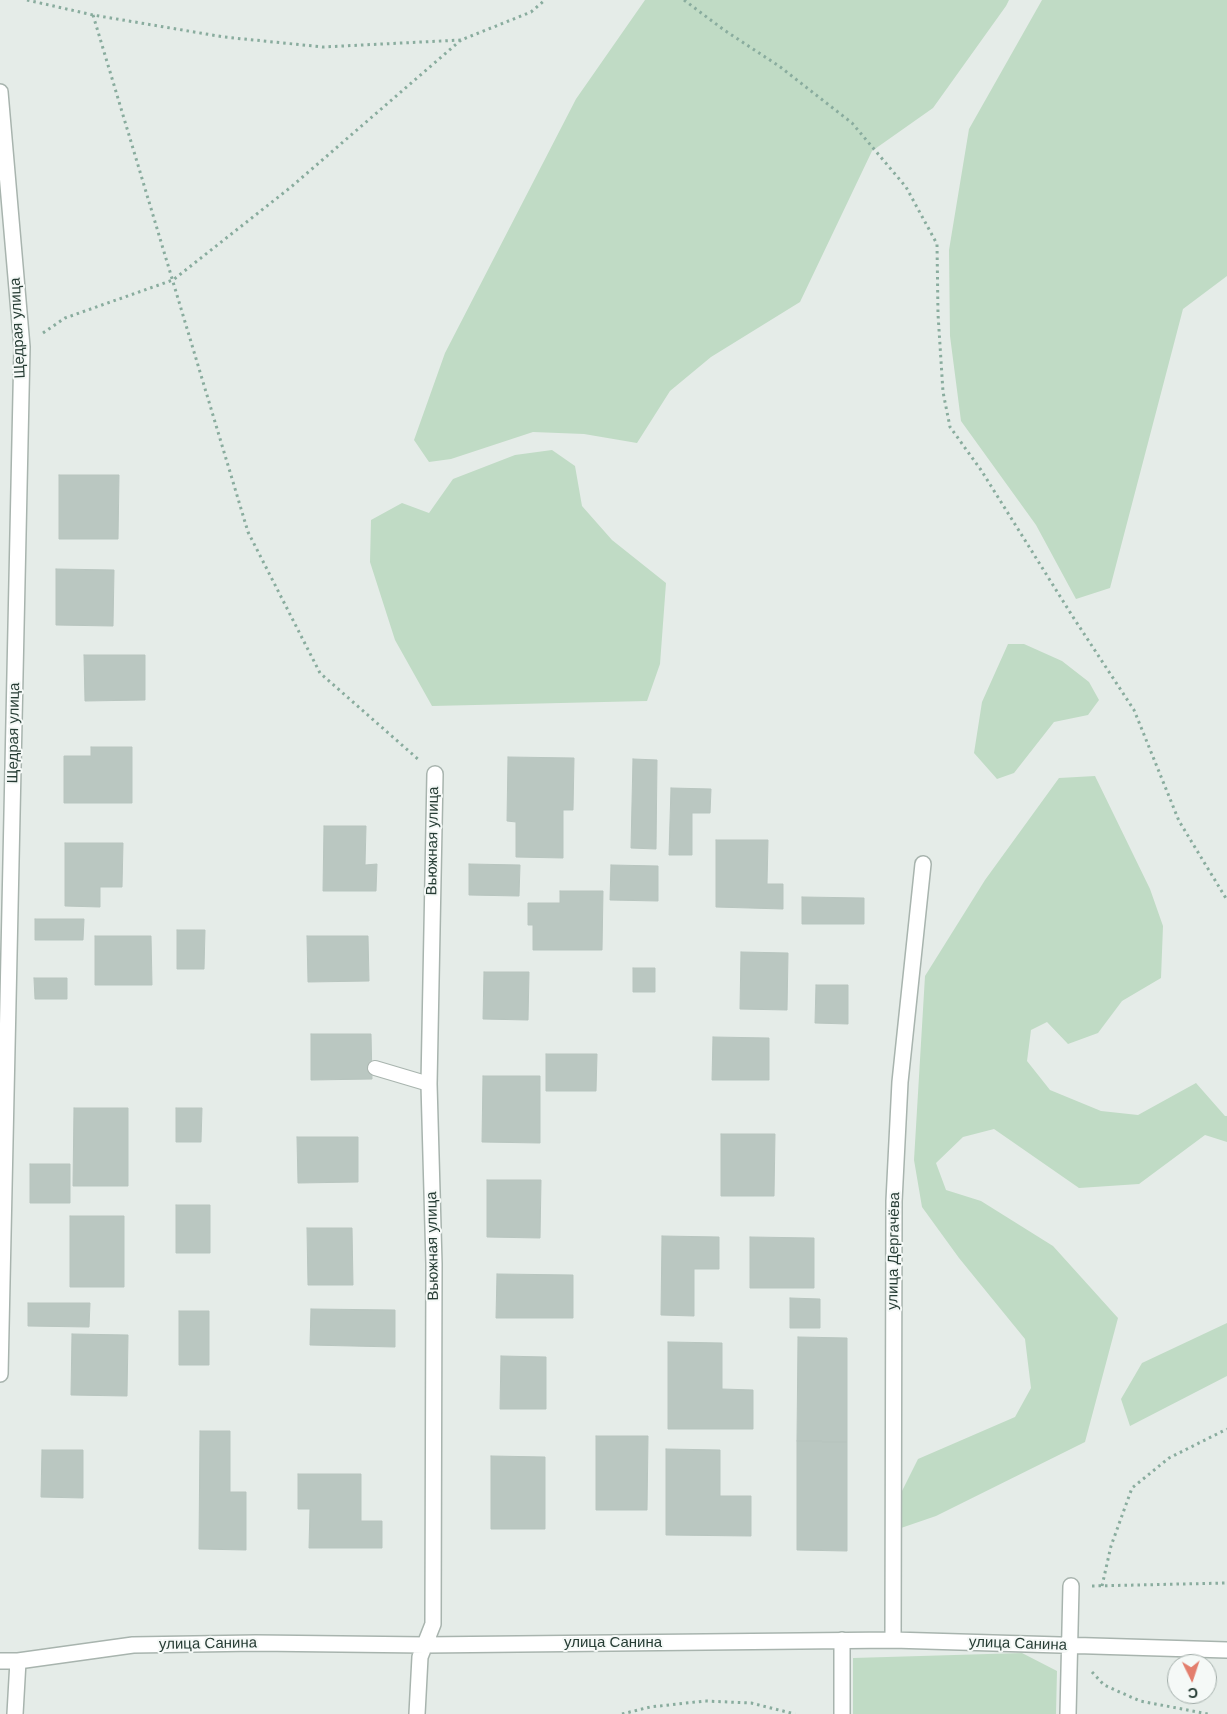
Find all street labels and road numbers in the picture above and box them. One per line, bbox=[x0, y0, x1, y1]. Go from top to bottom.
street label: Щедрая улица bbox=[6, 277, 30, 379]
street label: Щедрая улица bbox=[4, 682, 24, 784]
street label: Вьюжная улица bbox=[423, 786, 443, 896]
street label: Вьюжная улица bbox=[423, 1191, 443, 1301]
street label: улица Дергачёва bbox=[884, 1192, 904, 1310]
street label: улица Санина bbox=[969, 1633, 1067, 1655]
street label: улица Санина bbox=[159, 1634, 257, 1654]
street label: улица Санина bbox=[564, 1634, 662, 1652]

